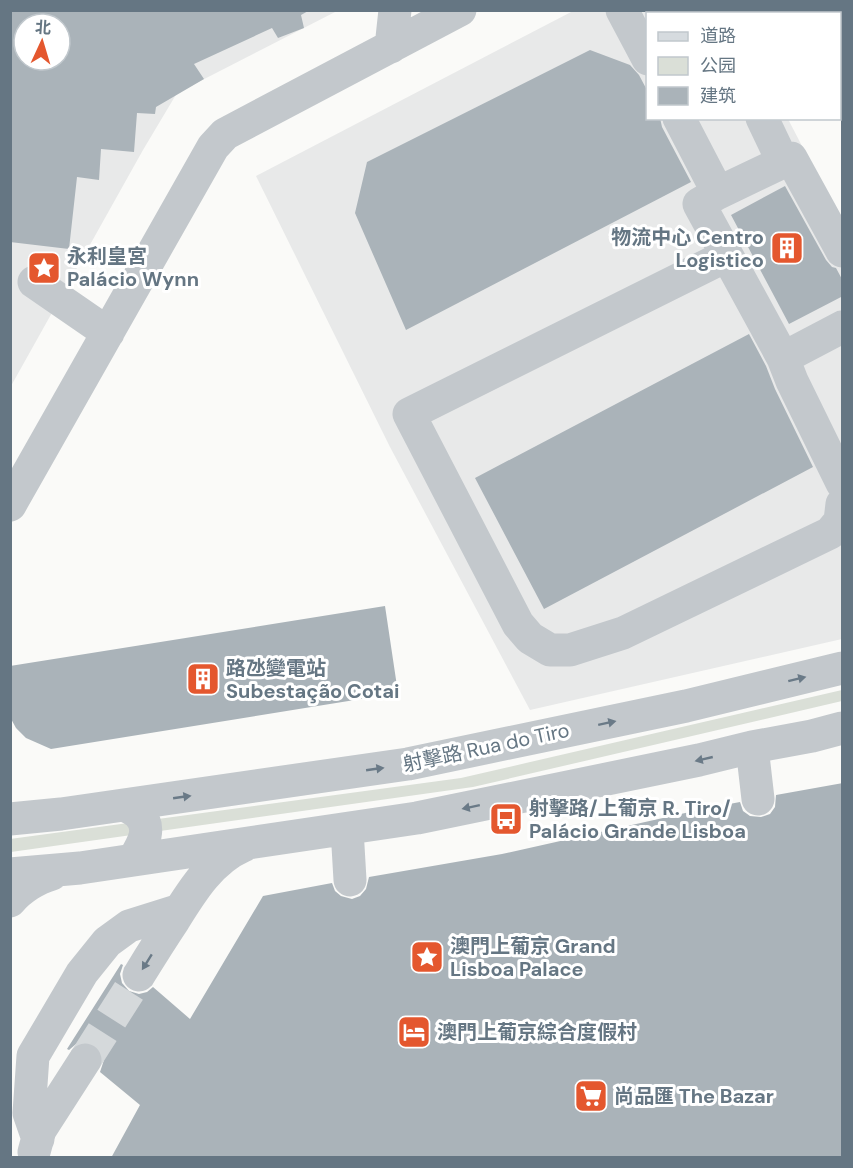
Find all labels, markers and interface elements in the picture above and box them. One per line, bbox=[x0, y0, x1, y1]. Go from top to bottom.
north arrow bbox=[12, 12, 72, 72]
legend bbox=[646, 12, 841, 120]
text: 北 bbox=[34, 17, 52, 39]
text: 道路 bbox=[700, 24, 736, 48]
text: 公园 bbox=[700, 54, 736, 78]
text: 建筑 bbox=[700, 84, 736, 108]
place label: 物流中心 Centro Logistico bbox=[611, 224, 764, 273]
building icon: 物流中心 Centro Logistico bbox=[769, 230, 805, 266]
place label: 永利皇宮 Palácio Wynn bbox=[67, 243, 199, 292]
place icon: 永利皇宮 Palácio Wynn bbox=[26, 250, 62, 286]
place label: 路氹變電站 Subestação Cotai bbox=[226, 655, 399, 704]
building icon: 路氹變電站 Subestação Cotai bbox=[185, 661, 221, 697]
one-way arrow bbox=[788, 673, 806, 683]
street label: 射擊路 Rua do Tiro bbox=[400, 717, 572, 777]
one-way arrow bbox=[598, 717, 616, 727]
one-way arrow bbox=[694, 755, 713, 764]
one-way arrow bbox=[365, 764, 384, 773]
one-way arrow bbox=[172, 792, 191, 801]
place label: 射擊路/上葡京 R. Tiro/ Palácio Grande Lisboa bbox=[529, 795, 746, 844]
bus stop icon: 射擊路/上葡京 R. Tiro/ Palácio Grande Lisboa bbox=[488, 801, 524, 837]
one-way arrow bbox=[462, 803, 481, 812]
place label: 澳門上葡京 Grand Lisboa Palace bbox=[450, 933, 616, 982]
place icon: 澳門上葡京 Grand Lisboa Palace bbox=[409, 939, 445, 975]
one-way arrow bbox=[142, 954, 153, 970]
hotel icon: 澳門上葡京綜合度假村 bbox=[396, 1014, 432, 1050]
place label: 澳門上葡京綜合度假村 bbox=[437, 1019, 637, 1045]
supermarket icon: 尚品匯 The Bazar bbox=[573, 1078, 609, 1114]
place label: 尚品匯 The Bazar bbox=[614, 1083, 774, 1109]

